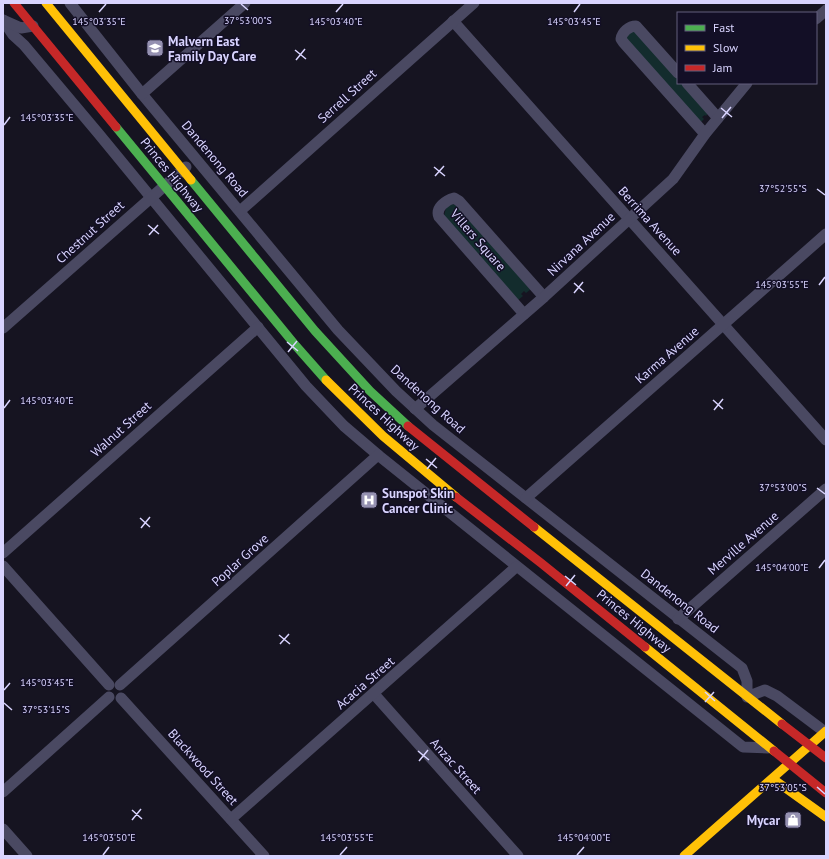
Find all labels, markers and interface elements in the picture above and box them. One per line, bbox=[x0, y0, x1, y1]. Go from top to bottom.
legend bbox=[677, 12, 817, 84]
text: 37°53'00"S bbox=[224, 14, 272, 27]
text: 145°03'35"E bbox=[72, 15, 126, 28]
text: 145°03'40"E bbox=[309, 15, 363, 28]
text: 145°03'45"E bbox=[547, 15, 601, 28]
text: Fast bbox=[713, 20, 734, 35]
place label: Malvern East Family Day Care bbox=[168, 33, 257, 65]
school or university icon: Malvern East Family Day Care bbox=[145, 38, 165, 58]
text: Slow bbox=[713, 40, 738, 55]
text: Jam bbox=[712, 60, 732, 75]
street label: Serrell Street bbox=[314, 65, 380, 127]
text: 145°03'35"E bbox=[20, 111, 74, 124]
street label: Dandenong Road bbox=[178, 117, 252, 201]
street label: Princes Highway bbox=[137, 134, 207, 216]
text: 37°52'55"S bbox=[759, 182, 807, 195]
street label: Berrima Avenue bbox=[615, 183, 685, 259]
street label: Chestnut Street bbox=[52, 196, 128, 267]
street label: Villers Square bbox=[446, 205, 510, 275]
street label: Nirvana Avenue bbox=[544, 208, 618, 280]
text: 145°03'55"E bbox=[755, 278, 809, 291]
street label: Karma Avenue bbox=[632, 323, 702, 387]
street label: Dandenong Road bbox=[387, 361, 469, 437]
street label: Princes Highway bbox=[345, 380, 423, 454]
text: 145°03'40"E bbox=[20, 394, 74, 407]
street label: Walnut Street bbox=[87, 397, 155, 461]
text: 37°53'00"S bbox=[759, 481, 807, 494]
place label: Sunspot Skin Cancer Clinic bbox=[382, 485, 454, 517]
hospital icon: Sunspot Skin Cancer Clinic bbox=[359, 490, 379, 510]
street label: Merville Avenue bbox=[704, 507, 782, 579]
street label: Poplar Grove bbox=[208, 530, 272, 590]
text: 145°04'00"E bbox=[755, 561, 809, 574]
street label: Dandenong Road bbox=[637, 565, 723, 637]
street label: Princes Highway bbox=[593, 586, 675, 656]
street label: Acacia Street bbox=[332, 653, 398, 713]
text: 145°03'45"E bbox=[20, 676, 74, 689]
text: 37°53'15"S bbox=[22, 703, 70, 716]
street label: Blackwood Street bbox=[164, 725, 242, 809]
street label: Anzac Street bbox=[427, 735, 486, 798]
text: 37°53'05"S bbox=[759, 781, 807, 794]
shop icon: Mycar bbox=[783, 810, 803, 830]
place label: Mycar bbox=[747, 812, 780, 829]
text: 145°03'50"E bbox=[82, 831, 136, 844]
text: 145°03'55"E bbox=[320, 831, 374, 844]
text: 145°04'00"E bbox=[557, 831, 611, 844]

